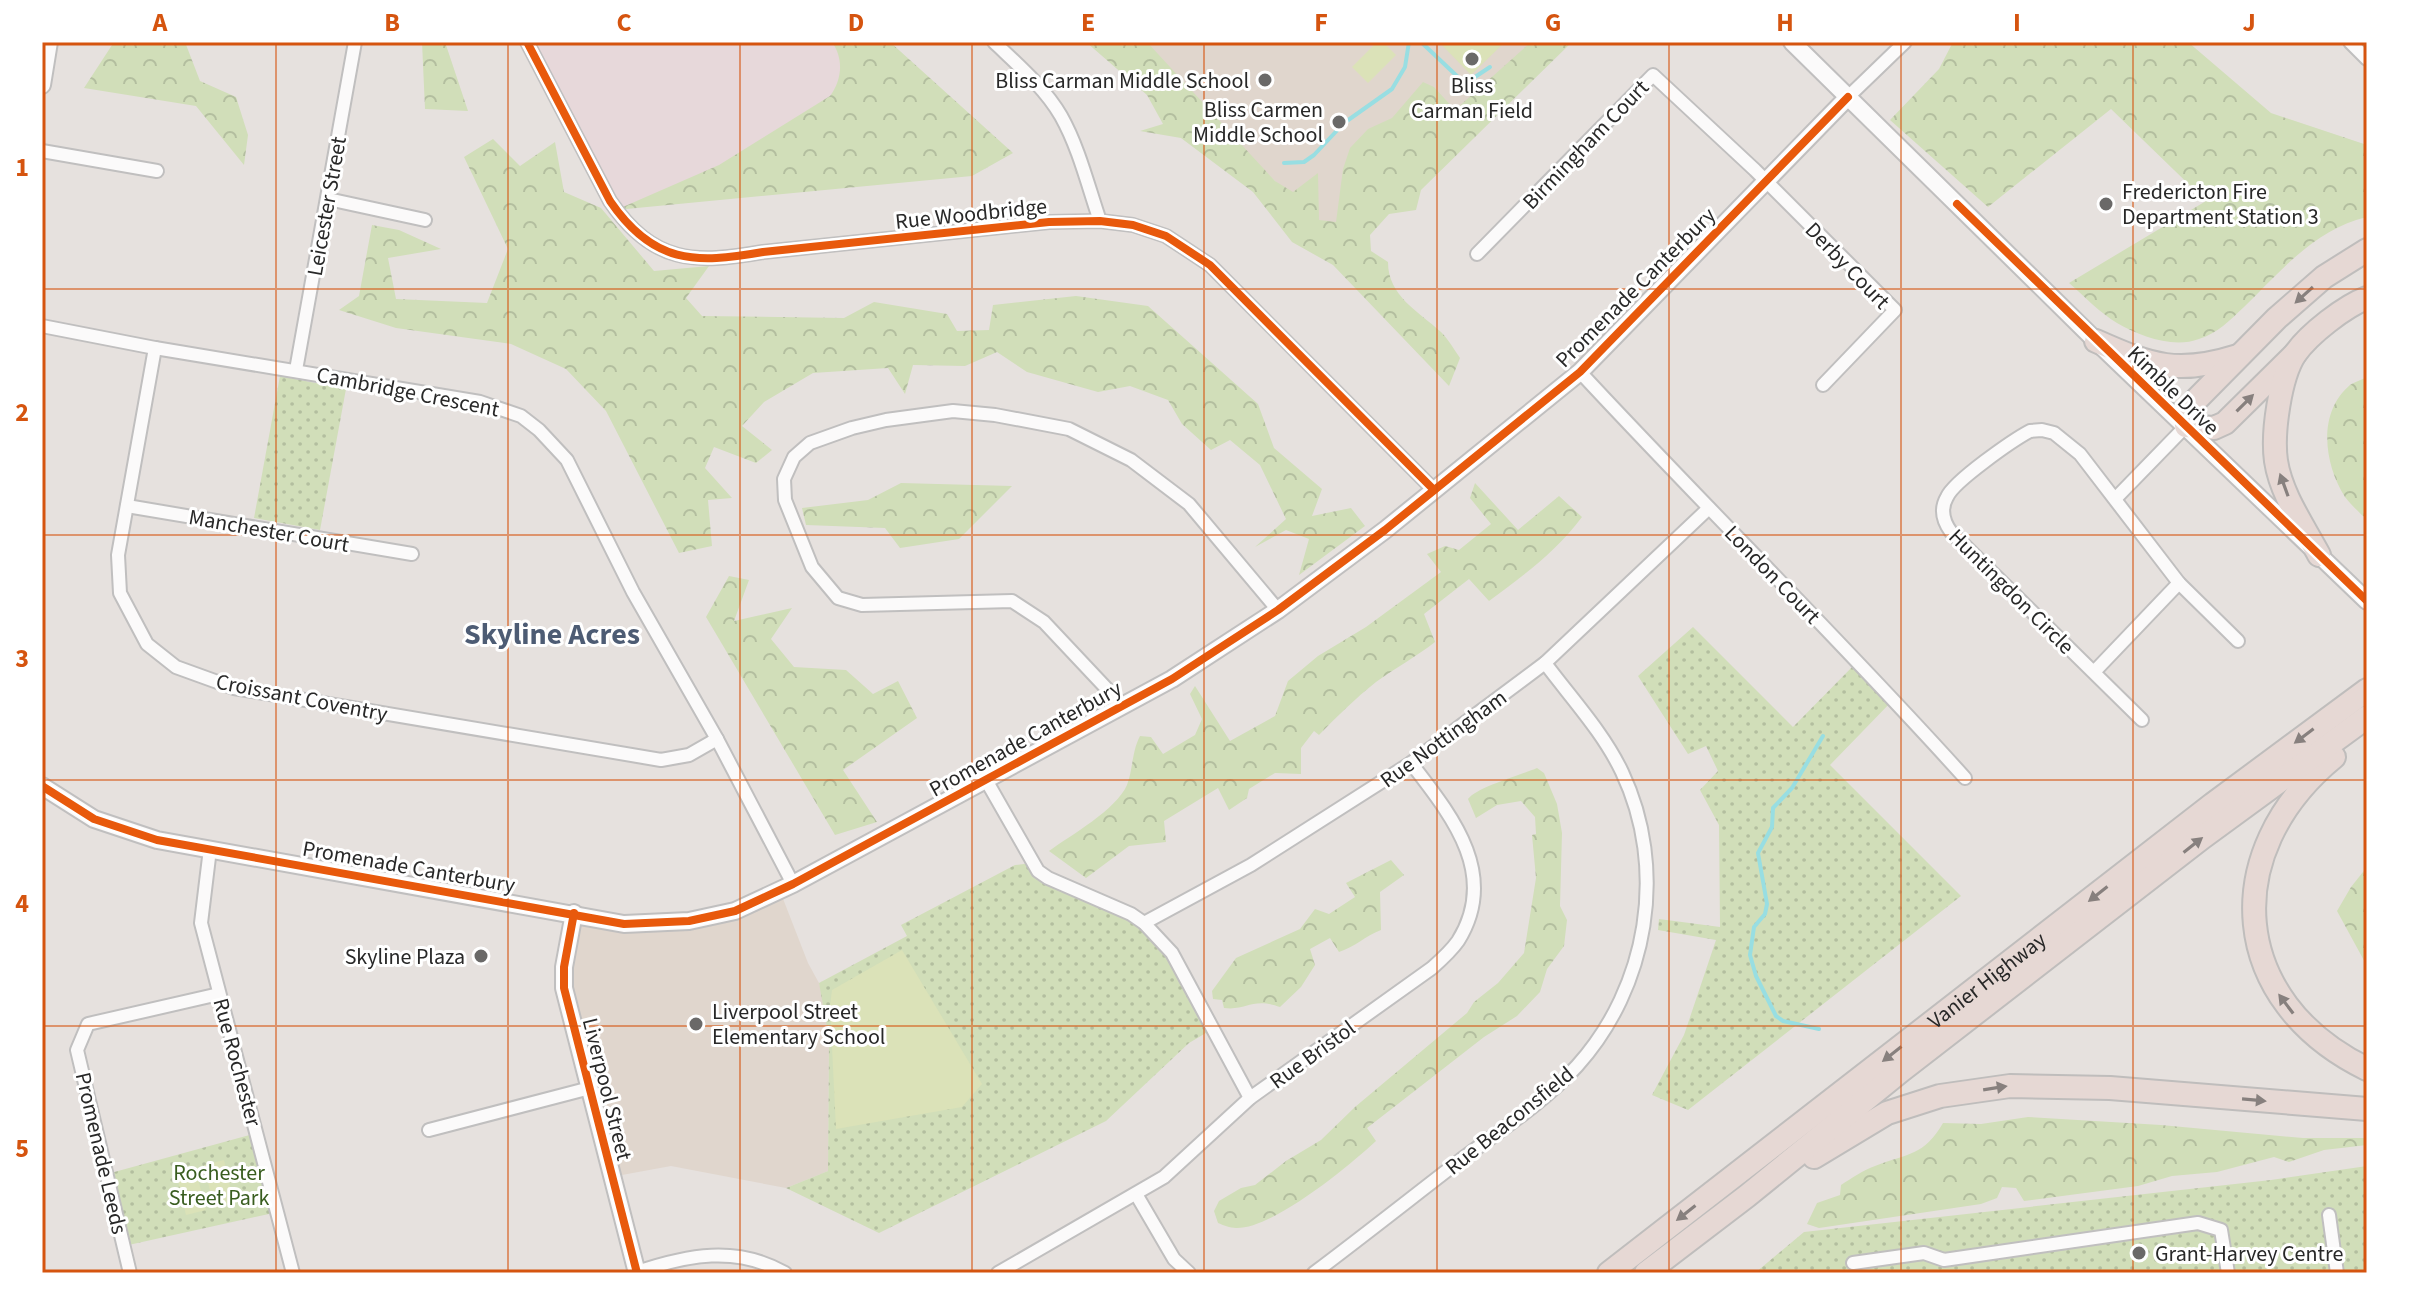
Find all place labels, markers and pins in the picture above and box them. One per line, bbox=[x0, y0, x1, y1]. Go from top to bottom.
marker: Bliss Carman Field bbox=[1463, 50, 1481, 68]
place label: Bliss Carman Middle School bbox=[995, 65, 1249, 97]
place label: Bliss Carman Field bbox=[1411, 70, 1533, 127]
marker: Bliss Carman Middle School bbox=[1256, 71, 1274, 89]
place label: Bliss Carmen Middle School bbox=[1193, 94, 1323, 151]
marker: Bliss Carmen Middle School bbox=[1330, 113, 1348, 131]
place label: Fredericton Fire Department Station 3 bbox=[2122, 176, 2319, 233]
marker: Fredericton Fire Department Station 3 bbox=[2097, 195, 2115, 213]
place label: Skyline Plaza bbox=[345, 941, 465, 973]
marker: Skyline Plaza bbox=[472, 947, 490, 965]
place label: Liverpool Street Elementary School bbox=[712, 996, 885, 1053]
marker: Liverpool Street Elementary School bbox=[687, 1015, 705, 1033]
place label: Grant-Harvey Centre bbox=[2155, 1238, 2343, 1270]
marker: Grant-Harvey Centre bbox=[2130, 1244, 2148, 1262]

